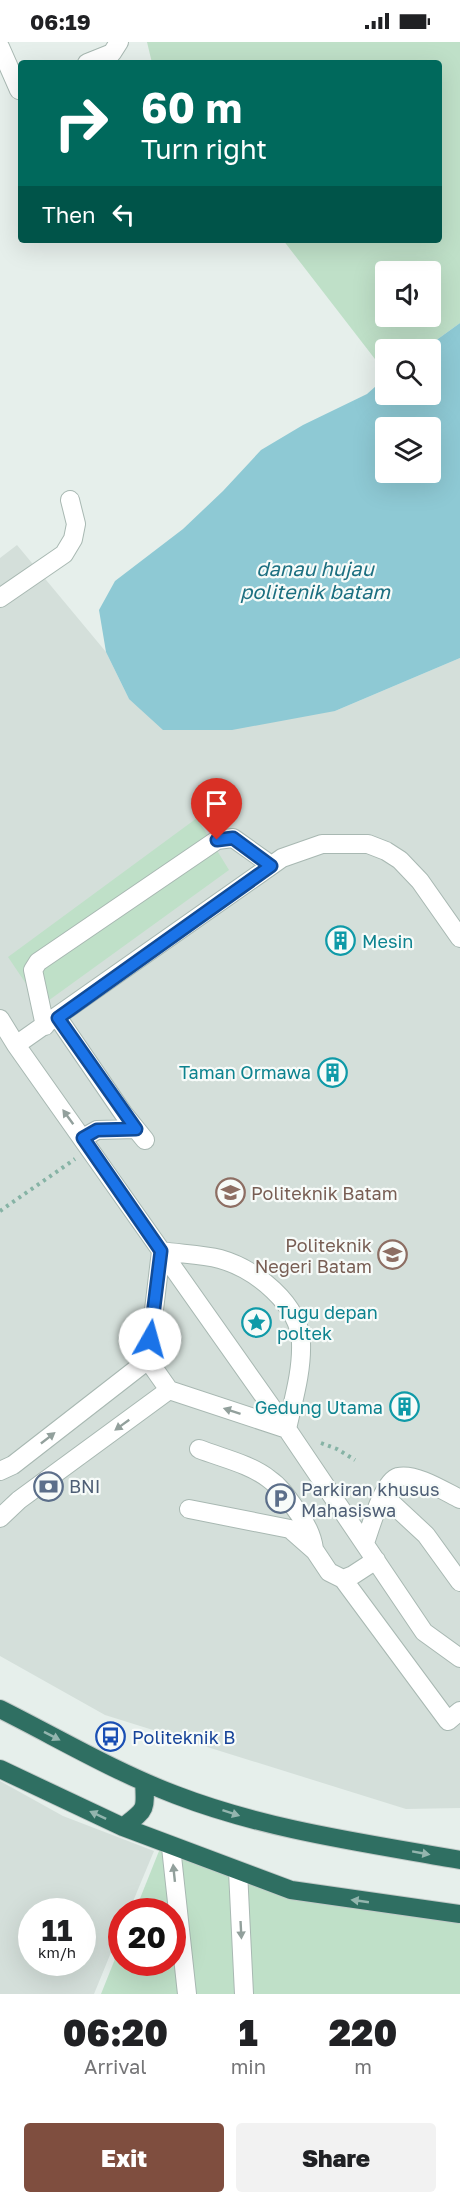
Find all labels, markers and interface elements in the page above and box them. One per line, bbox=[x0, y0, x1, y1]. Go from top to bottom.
text: 06:19 bbox=[30, 8, 91, 35]
text: 60 m bbox=[141, 82, 242, 132]
icon: right bbox=[42, 84, 120, 162]
text: Turn right bbox=[141, 133, 267, 165]
icon: left bbox=[107, 198, 140, 231]
text: Then bbox=[42, 201, 95, 228]
map controls bbox=[375, 261, 441, 483]
button: sound bbox=[375, 261, 441, 327]
button: search bbox=[375, 339, 441, 405]
button: layers bbox=[375, 417, 441, 483]
water label: danau hujau politenik batam bbox=[240, 556, 391, 603]
pin bbox=[191, 778, 242, 840]
icon: arrive bbox=[200, 787, 233, 820]
building icon: Mesin bbox=[325, 925, 357, 957]
place label: Mesin bbox=[362, 930, 413, 952]
building icon: Taman Ormawa bbox=[316, 1056, 348, 1088]
place label: Taman Ormawa bbox=[179, 1061, 311, 1083]
one-way arrow bbox=[62, 1109, 74, 1124]
school or university icon: Politeknik Batam bbox=[214, 1177, 246, 1209]
place label: Politeknik Batam bbox=[251, 1182, 398, 1204]
place label: Politeknik Negeri Batam bbox=[255, 1234, 372, 1277]
school or university icon: Politeknik Negeri Batam bbox=[377, 1239, 409, 1271]
place label: Tugu depan poltek bbox=[277, 1301, 378, 1344]
place icon: Tugu depan poltek bbox=[240, 1306, 272, 1338]
position arrow bbox=[118, 1307, 182, 1371]
building icon: Gedung Utama bbox=[388, 1391, 420, 1423]
place label: Gedung Utama bbox=[255, 1396, 383, 1418]
one-way arrow bbox=[223, 1406, 241, 1415]
one-way arrow bbox=[114, 1419, 130, 1431]
one-way arrow bbox=[40, 1432, 56, 1445]
bank icon: BNI bbox=[32, 1470, 64, 1502]
place label: BNI bbox=[69, 1475, 100, 1497]
place label: Parkiran khusus Mahasiswa bbox=[301, 1478, 439, 1521]
parking icon: Parkiran khusus Mahasiswa bbox=[264, 1483, 296, 1515]
bus stop icon: Politeknik B bbox=[95, 1721, 127, 1753]
place label: Politeknik B bbox=[132, 1726, 235, 1748]
one-way arrow bbox=[44, 1731, 61, 1740]
one-way arrow bbox=[222, 1809, 240, 1819]
one-way arrow bbox=[90, 1811, 107, 1820]
one-way arrow bbox=[412, 1849, 431, 1858]
one-way arrow bbox=[169, 1864, 179, 1883]
one-way arrow bbox=[351, 1896, 370, 1905]
speed limit sign: 20 bbox=[108, 1898, 186, 1976]
text: 11 bbox=[42, 1912, 72, 1948]
one-way arrow bbox=[237, 1920, 246, 1939]
text: km/h bbox=[38, 1943, 76, 1961]
text: 06:20 bbox=[63, 2011, 168, 2054]
text: 1 bbox=[239, 2011, 258, 2054]
text: 220 bbox=[329, 2011, 397, 2054]
text: Arrival bbox=[84, 2054, 147, 2078]
text: min bbox=[231, 2054, 266, 2078]
text: m bbox=[354, 2054, 372, 2078]
button: Exit bbox=[24, 2123, 224, 2192]
button: Share bbox=[236, 2123, 436, 2192]

